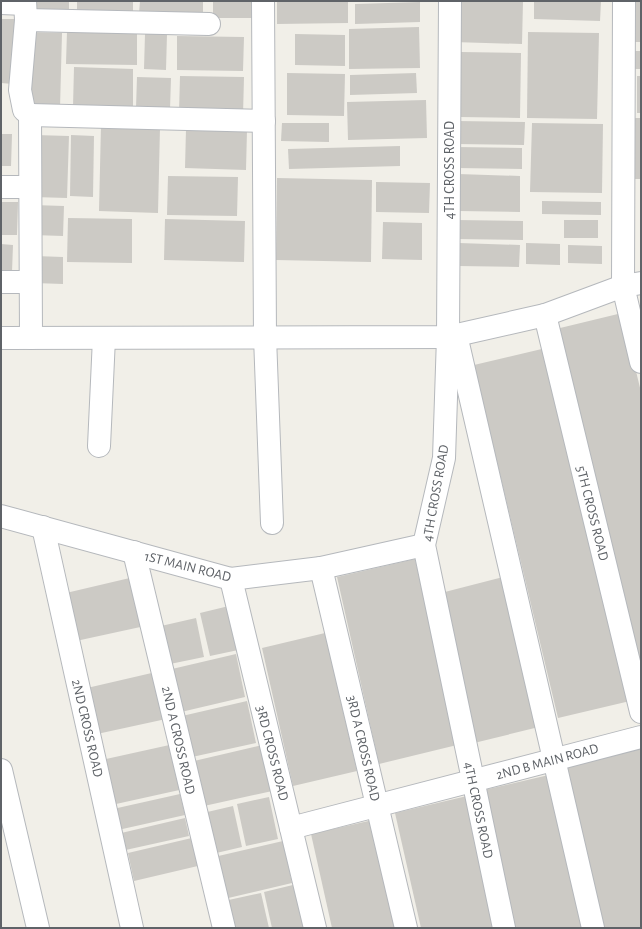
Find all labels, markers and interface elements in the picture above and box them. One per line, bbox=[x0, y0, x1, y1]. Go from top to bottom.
street label: 4TH CROSS ROAD bbox=[443, 121, 457, 219]
street label: 4TH CROSS ROAD bbox=[421, 444, 451, 543]
street label: 5TH CROSS ROAD bbox=[573, 464, 611, 562]
street label: 1ST MAIN ROAD bbox=[143, 549, 232, 584]
street label: 2ND CROSS ROAD bbox=[69, 678, 105, 779]
street label: 2ND A CROSS ROAD bbox=[159, 685, 197, 796]
street label: 3RD A CROSS ROAD bbox=[344, 694, 382, 802]
street label: 3RD CROSS ROAD bbox=[253, 704, 291, 802]
street label: 2ND B MAIN ROAD bbox=[495, 742, 600, 782]
street label: 4TH CROSS ROAD bbox=[461, 761, 495, 860]

